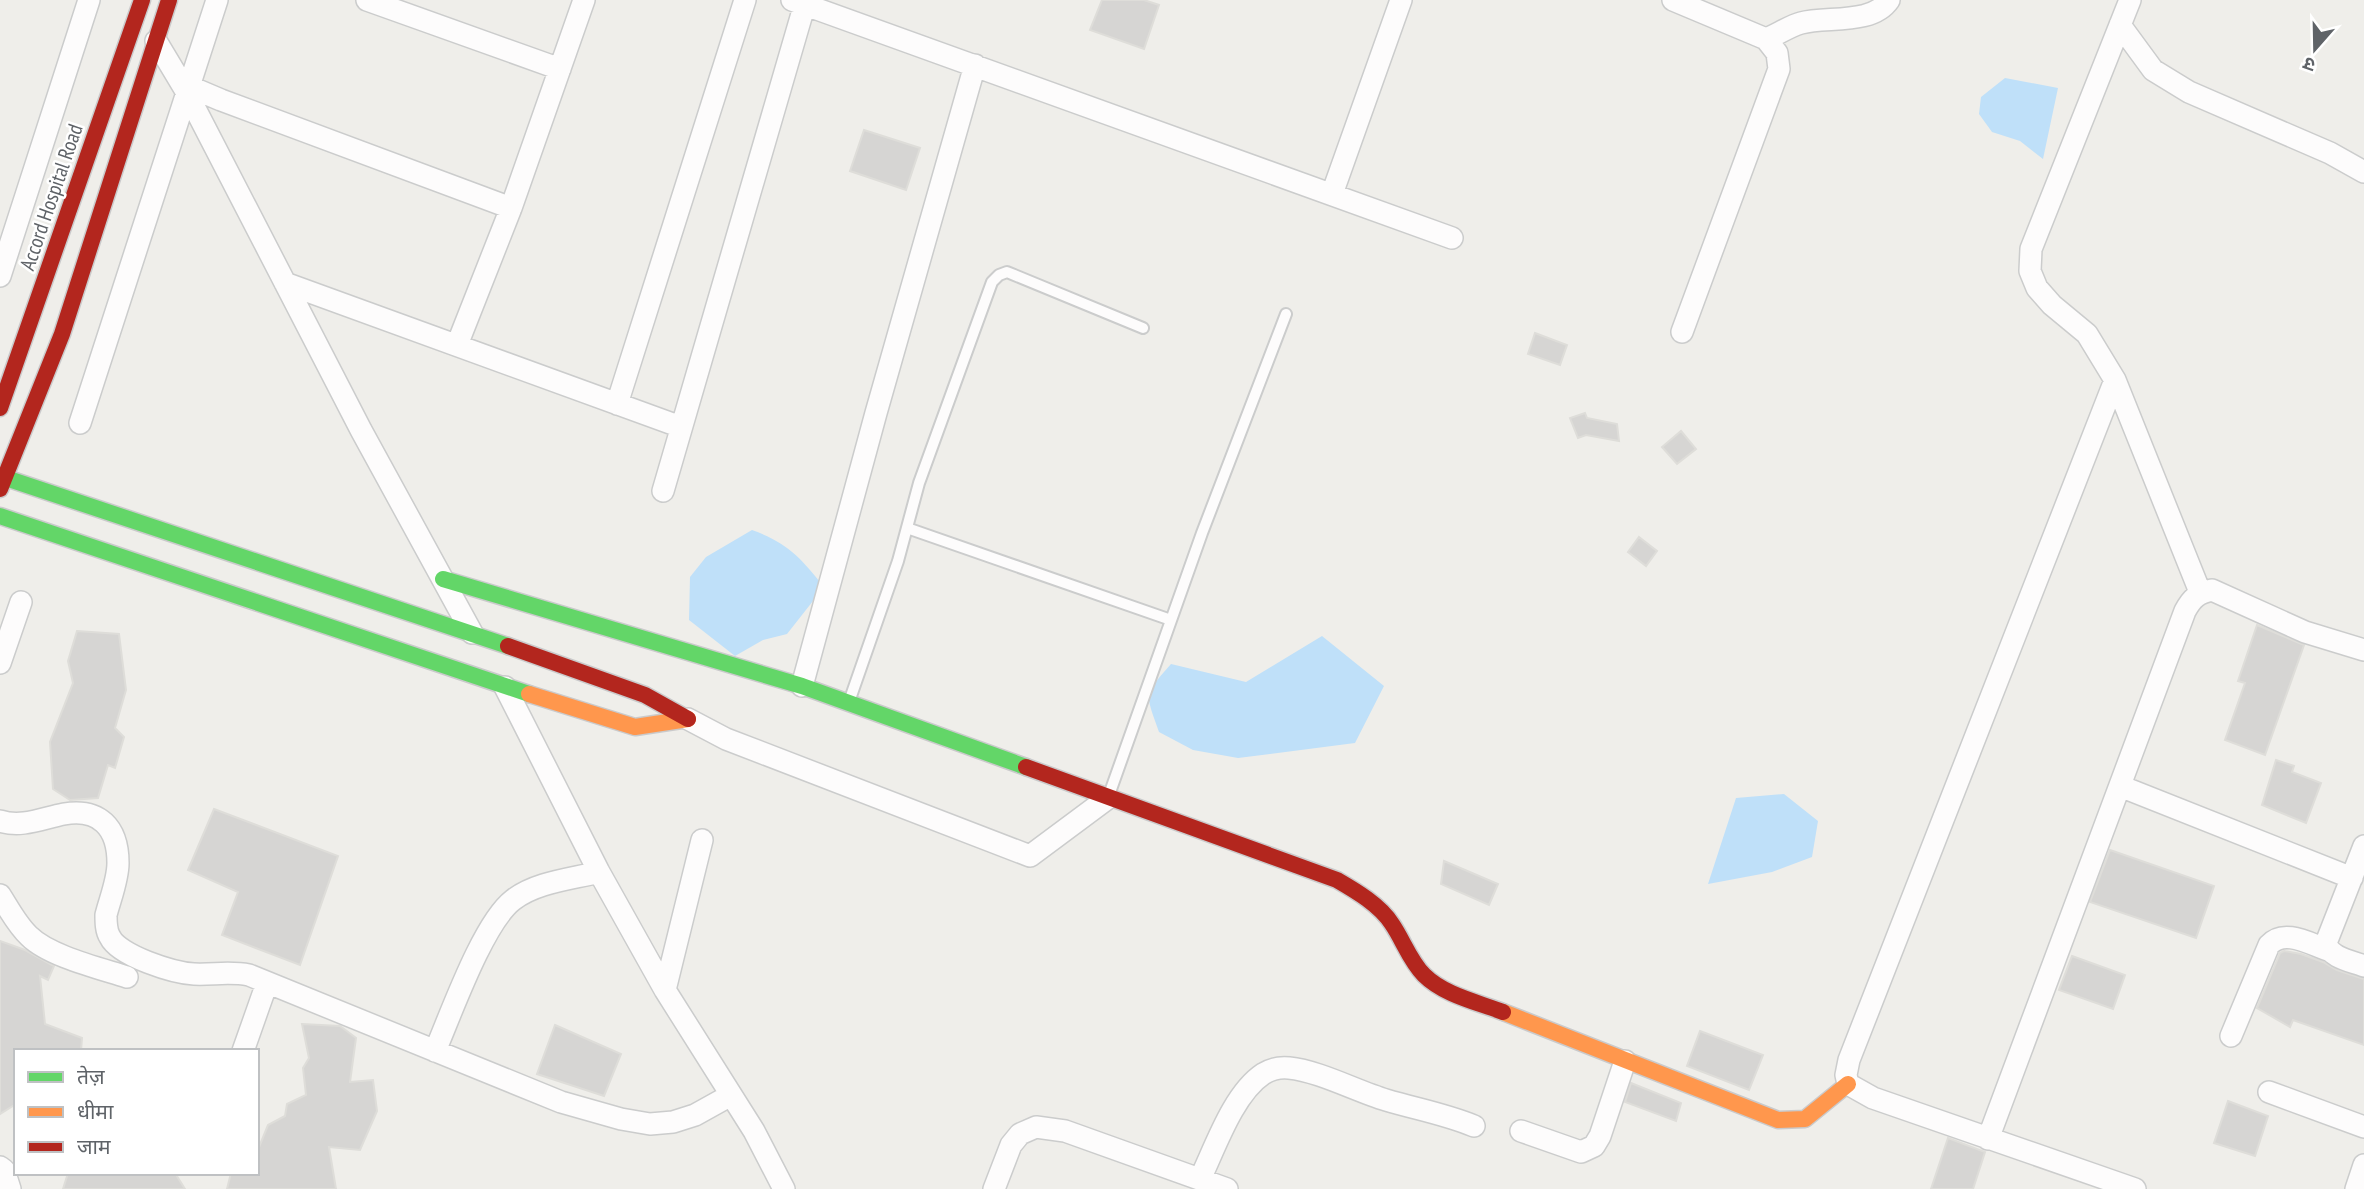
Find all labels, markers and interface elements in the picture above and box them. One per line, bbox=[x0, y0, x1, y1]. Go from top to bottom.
north arrow bbox=[2280, 14, 2350, 84]
text: उ bbox=[2299, 51, 2319, 78]
street label: Accord Hospital Road bbox=[13, 120, 89, 274]
legend bbox=[14, 1049, 259, 1175]
text: तेज़ bbox=[77, 1063, 105, 1090]
text: धीमा bbox=[77, 1098, 114, 1125]
text: जाम bbox=[77, 1133, 111, 1160]

